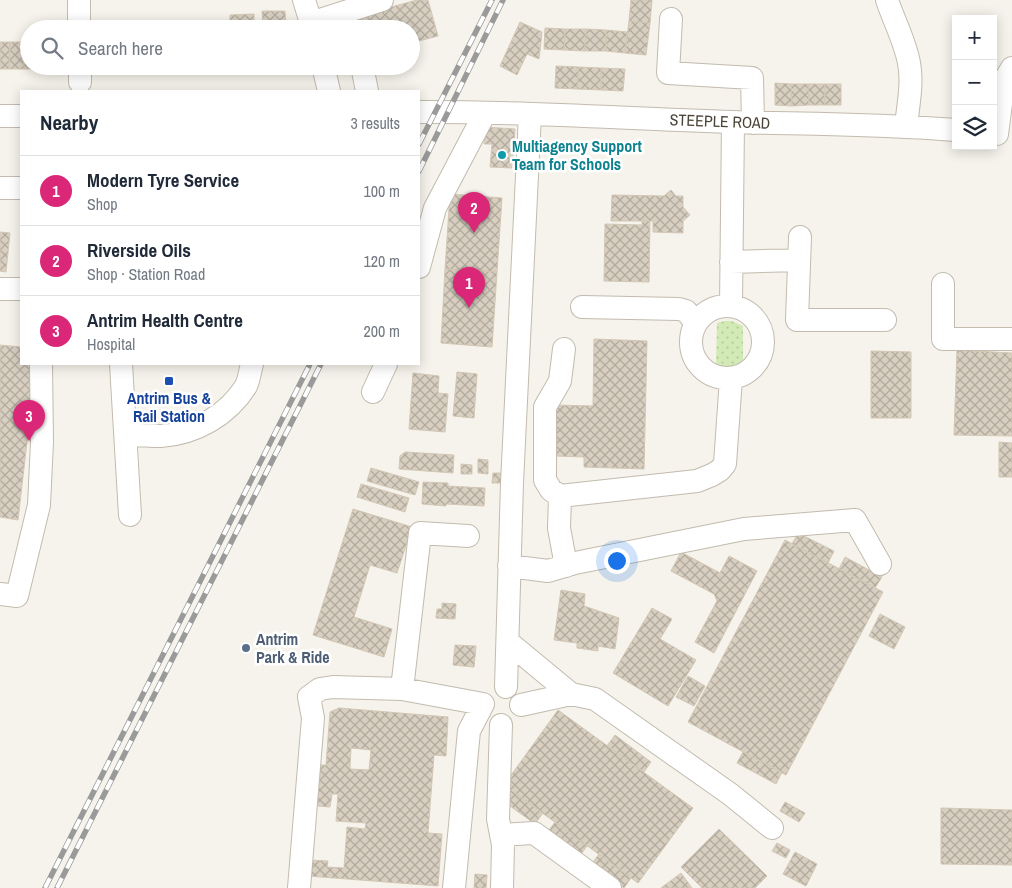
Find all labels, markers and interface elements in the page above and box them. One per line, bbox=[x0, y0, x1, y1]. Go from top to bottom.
map controls bbox=[952, 15, 997, 150]
button: + bbox=[952, 15, 997, 60]
search box bbox=[20, 20, 420, 75]
icon: search bbox=[38, 34, 66, 62]
text: Search here bbox=[78, 35, 163, 61]
button: − bbox=[952, 60, 997, 105]
button: layers bbox=[952, 105, 997, 150]
text: Nearby bbox=[40, 108, 98, 137]
street label: STEEPLE ROAD bbox=[669, 108, 771, 134]
text: 3 results bbox=[350, 112, 400, 134]
place label: Multiagency Support Team for Schools bbox=[512, 135, 642, 175]
marker: Multiagency Support Team for Schools bbox=[496, 149, 508, 161]
text: Modern Tyre Service bbox=[87, 167, 239, 193]
text: 1 bbox=[52, 180, 60, 202]
text: 100 m bbox=[364, 180, 400, 202]
pin: 2 bbox=[458, 192, 490, 233]
text: Shop bbox=[87, 193, 118, 215]
text: Riverside Oils bbox=[87, 237, 191, 263]
text: 2 bbox=[52, 250, 60, 272]
text: 120 m bbox=[364, 250, 400, 272]
text: Shop · Station Road bbox=[87, 263, 205, 285]
pin: 1 bbox=[453, 267, 485, 308]
text: Antrim Health Centre bbox=[87, 307, 243, 333]
text: 3 bbox=[52, 320, 60, 342]
text: 200 m bbox=[364, 320, 400, 342]
text: Hospital bbox=[87, 333, 135, 355]
marker: Antrim Bus & Rail Station bbox=[163, 375, 175, 387]
place label: Antrim Bus & Rail Station bbox=[127, 387, 211, 427]
pin: 3 bbox=[13, 400, 45, 441]
your location bbox=[604, 548, 630, 574]
place label: Antrim Park & Ride bbox=[256, 628, 330, 668]
marker: Antrim Park & Ride bbox=[240, 642, 252, 654]

